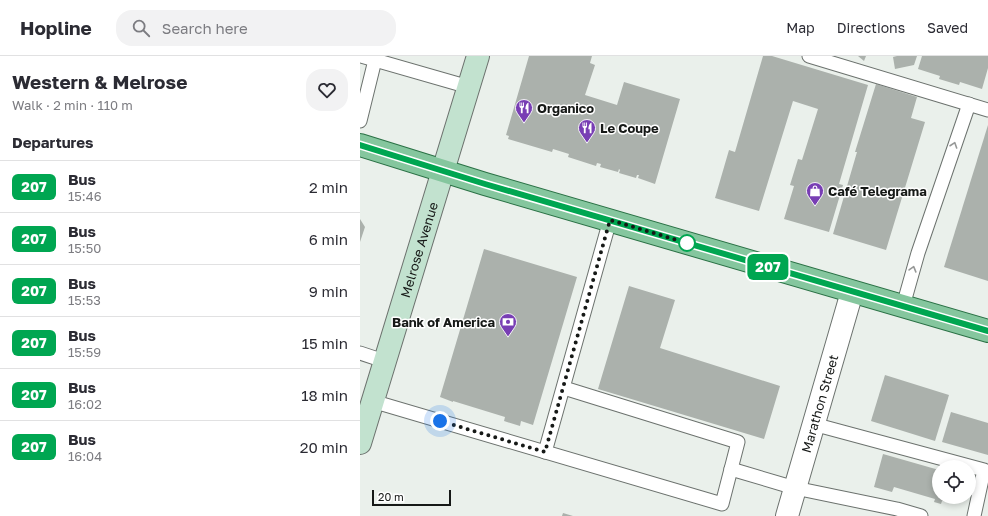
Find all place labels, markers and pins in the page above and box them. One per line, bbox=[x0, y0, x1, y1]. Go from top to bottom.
restaurant icon: Organico bbox=[514, 98, 534, 123]
place label: Organico bbox=[537, 100, 594, 116]
restaurant icon: Le Coupe bbox=[577, 118, 597, 143]
place label: Le Coupe bbox=[600, 120, 659, 136]
shop icon: Café Telegrama bbox=[805, 181, 825, 206]
place label: Café Telegrama bbox=[828, 183, 927, 199]
unlabelled marker bbox=[678, 234, 696, 252]
bank icon: Bank of America bbox=[498, 312, 518, 337]
place label: Bank of America bbox=[392, 314, 495, 330]

